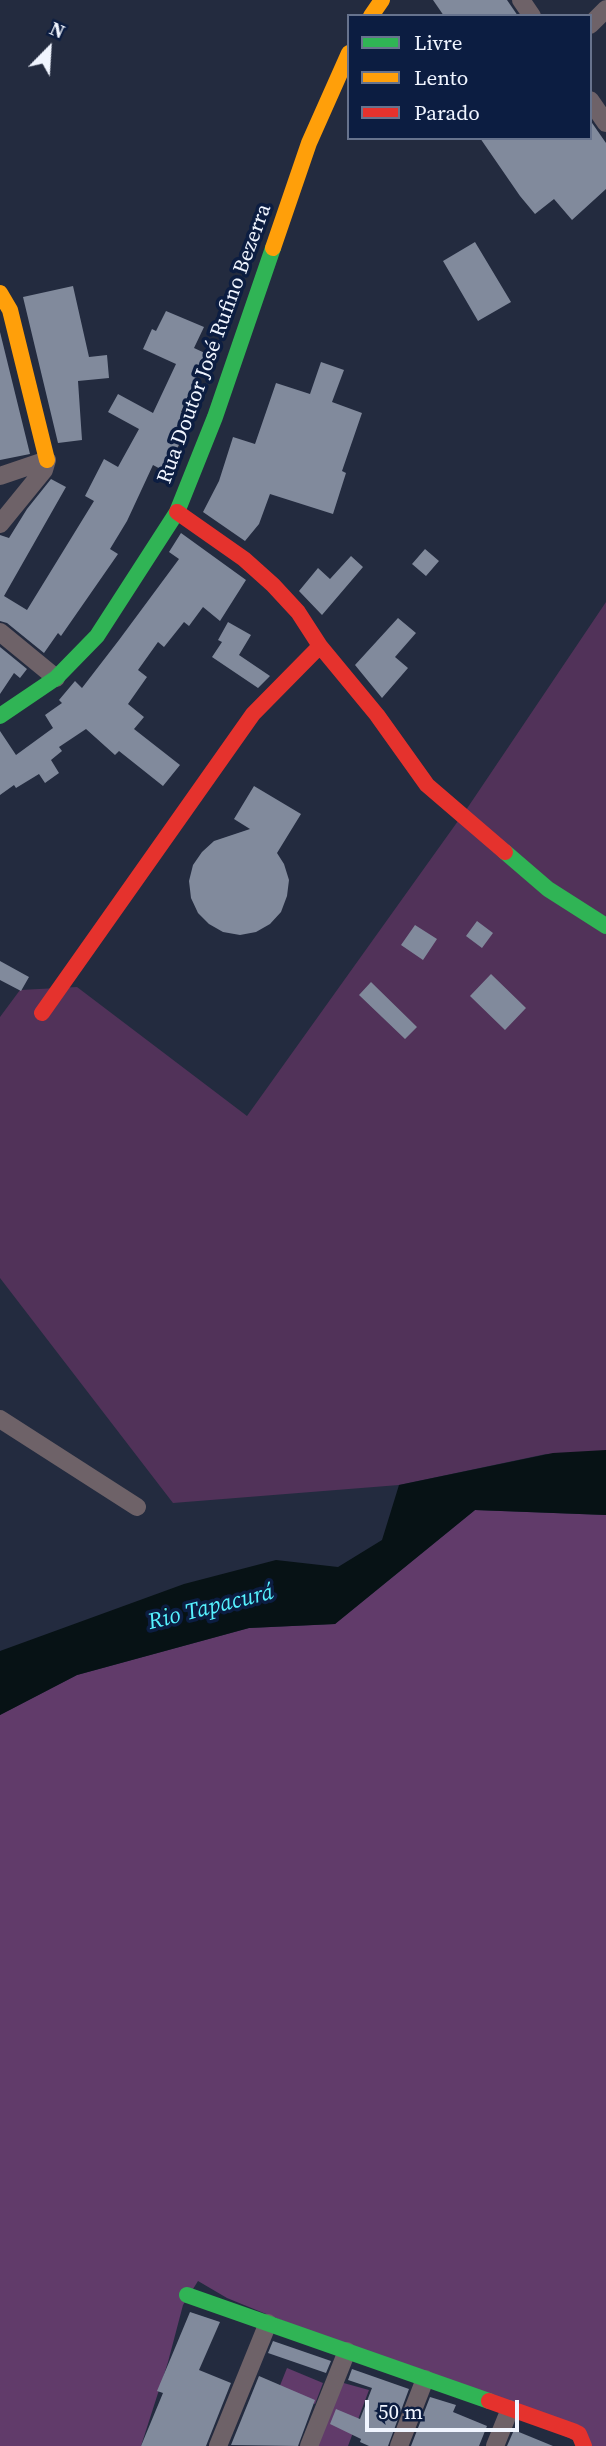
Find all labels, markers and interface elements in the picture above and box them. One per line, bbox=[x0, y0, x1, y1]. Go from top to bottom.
north arrow bbox=[14, 14, 84, 84]
legend bbox=[347, 14, 592, 140]
text: N bbox=[46, 15, 69, 45]
text: Livre bbox=[414, 28, 462, 57]
text: Lento bbox=[414, 63, 468, 92]
text: Parado bbox=[414, 98, 480, 127]
street label: Rua Doutor José Rufino Bezerra bbox=[153, 201, 277, 487]
water label: Rio Tapacurá bbox=[145, 1579, 277, 1637]
scale bar bbox=[368, 2386, 522, 2430]
text: 50 m bbox=[378, 2397, 423, 2426]

